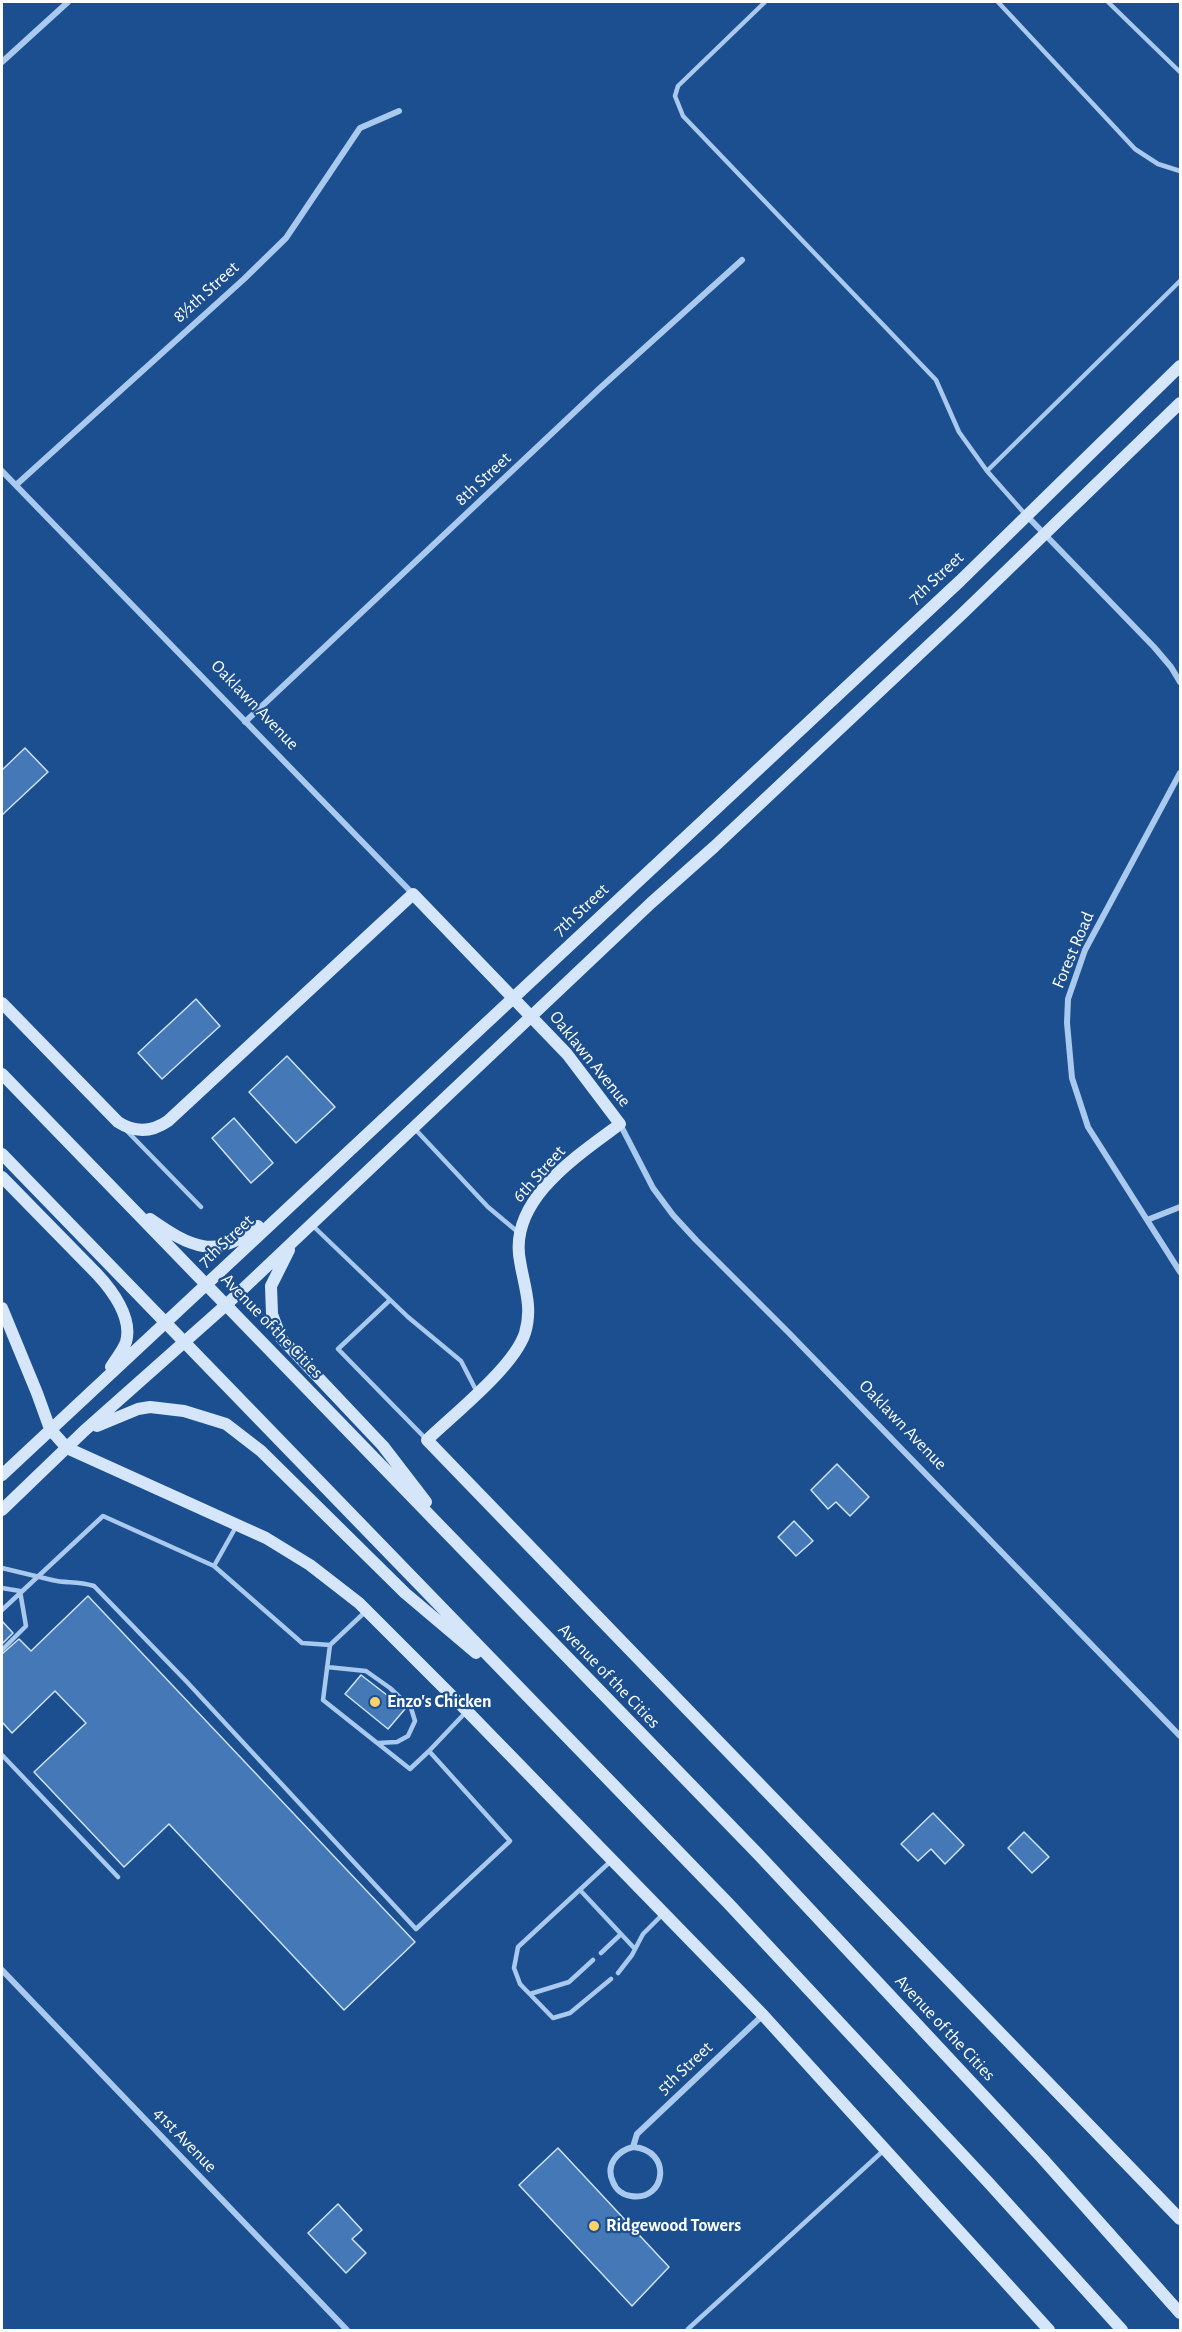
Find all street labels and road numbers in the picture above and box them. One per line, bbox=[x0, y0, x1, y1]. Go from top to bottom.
street label: 8½th Street bbox=[169, 257, 243, 327]
street label: 8th Street bbox=[450, 448, 516, 510]
street label: 7th Street bbox=[904, 547, 968, 609]
street label: Oaklawn Avenue bbox=[206, 655, 304, 755]
street label: 7th Street bbox=[549, 879, 613, 941]
street label: Forest Road bbox=[1047, 908, 1099, 992]
street label: Oaklawn Avenue bbox=[545, 1007, 635, 1111]
street label: 6th Street bbox=[508, 1141, 570, 1207]
street label: 7th Street bbox=[194, 1210, 258, 1272]
street label: Avenue of the Cities bbox=[216, 1269, 328, 1383]
street label: Oaklawn Avenue bbox=[854, 1375, 952, 1475]
street label: Avenue of the Cities bbox=[553, 1619, 665, 1733]
street label: Avenue of the Cities bbox=[890, 1970, 1000, 2086]
street label: 5th Street bbox=[653, 2037, 717, 2099]
street label: 41st Avenue bbox=[149, 2103, 221, 2177]

